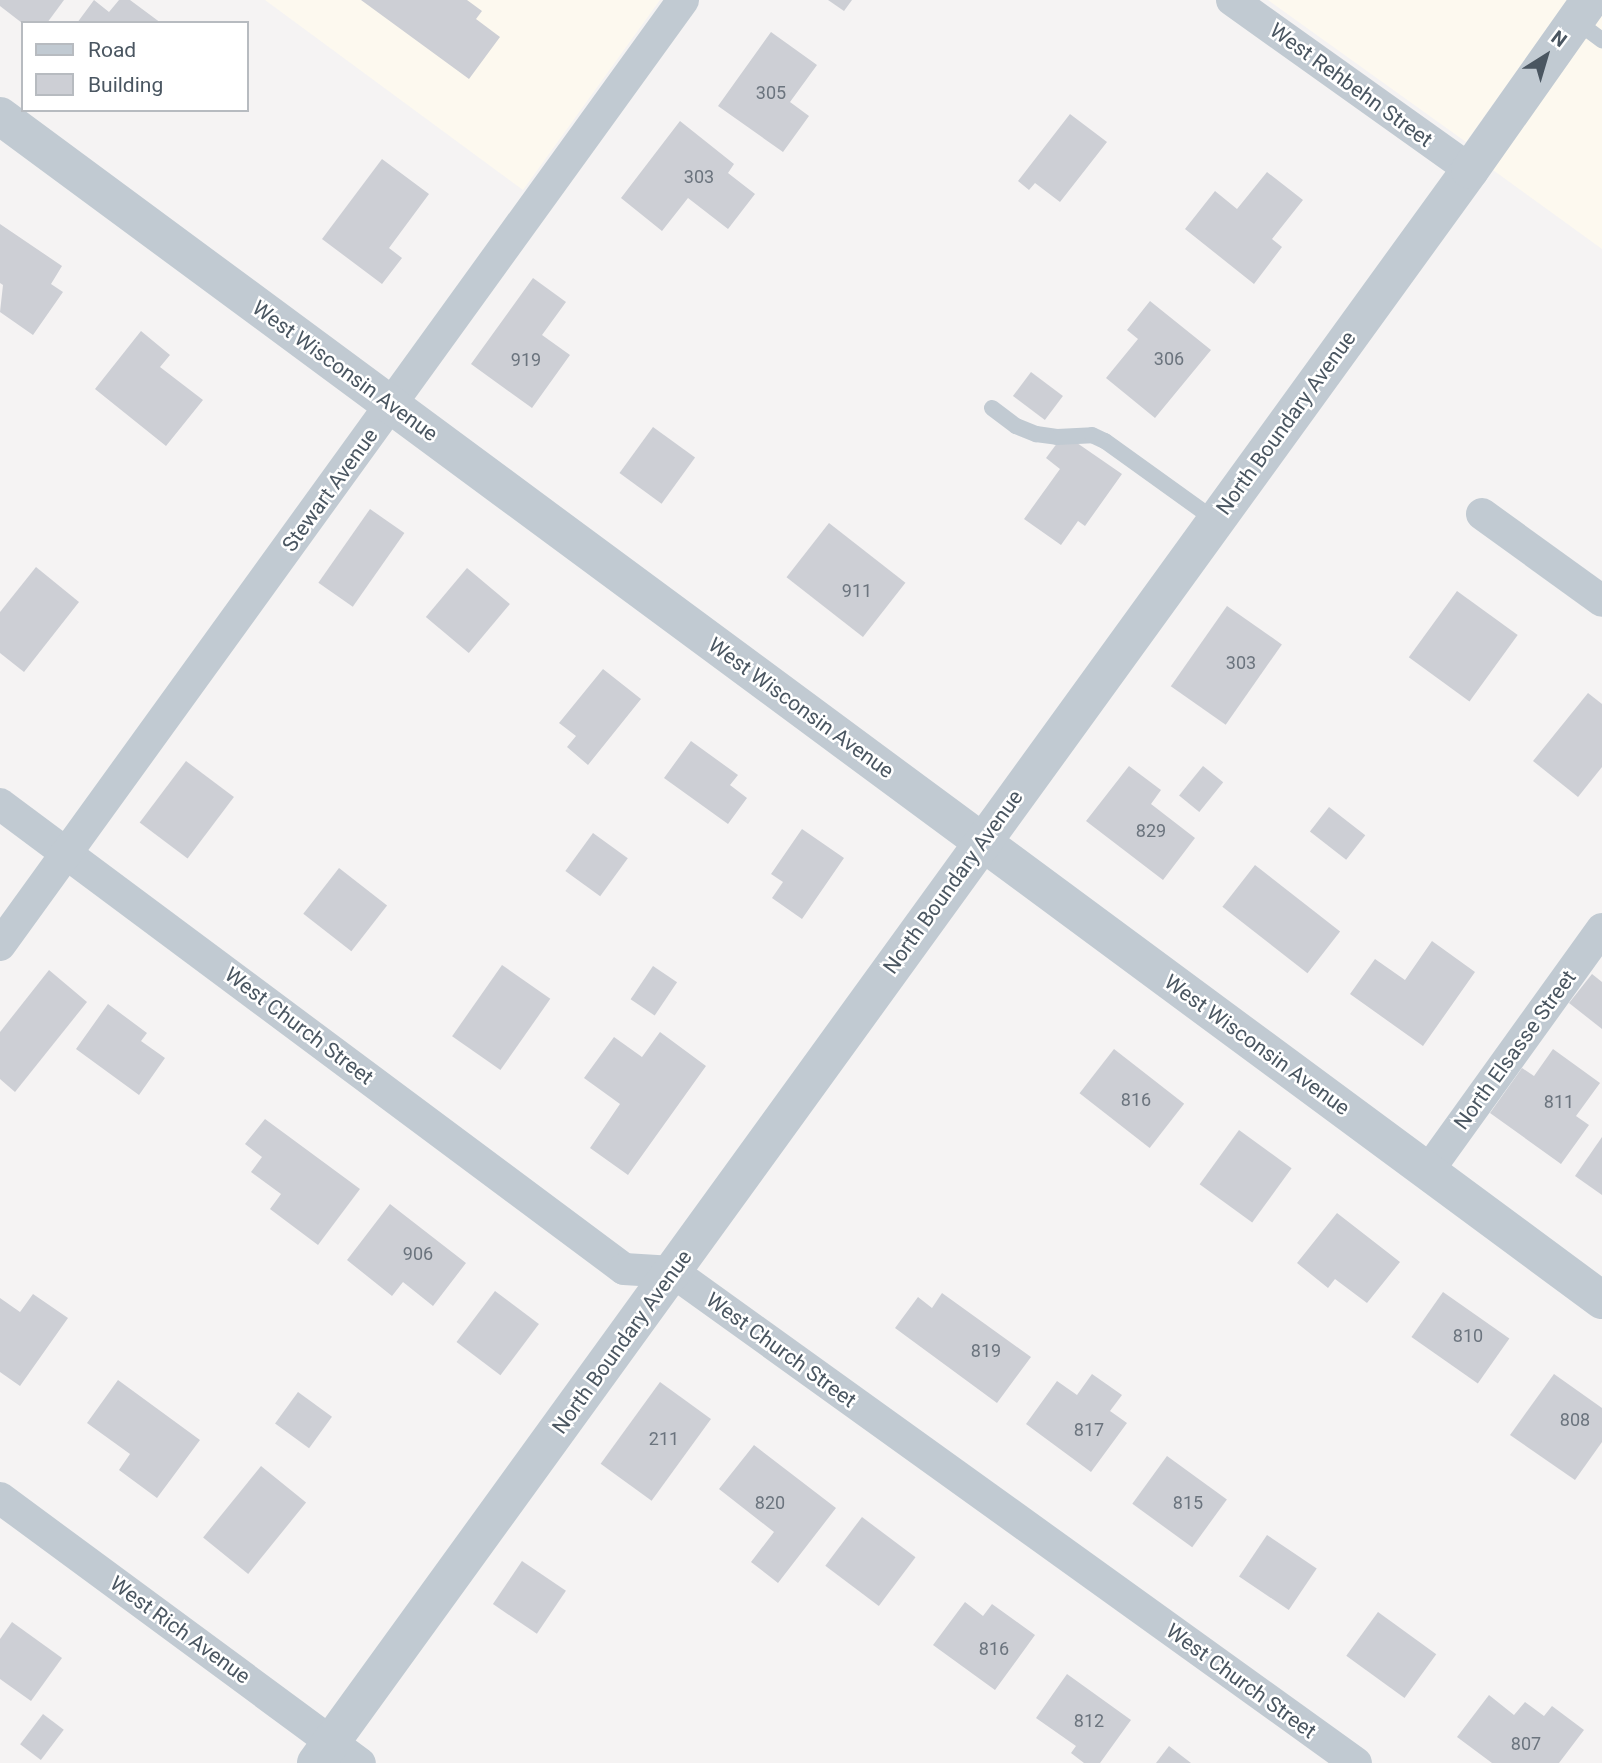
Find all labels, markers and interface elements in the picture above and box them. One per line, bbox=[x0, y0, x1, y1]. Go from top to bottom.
street label: West Rehbehn Street bbox=[1265, 18, 1437, 152]
legend bbox=[21, 21, 248, 112]
north arrow bbox=[1511, 21, 1581, 91]
text: N bbox=[1547, 26, 1571, 52]
text: Road bbox=[88, 38, 136, 62]
text: Building bbox=[88, 73, 163, 97]
house number: 305 bbox=[756, 82, 786, 104]
house number: 303 bbox=[684, 166, 714, 188]
street label: West Wisconsin Avenue bbox=[247, 295, 443, 447]
street label: North Boundary Avenue bbox=[1211, 326, 1361, 520]
house number: 306 bbox=[1154, 348, 1184, 370]
house number: 919 bbox=[511, 349, 541, 371]
street label: Stewart Avenue bbox=[277, 424, 383, 556]
house number: 911 bbox=[842, 580, 872, 602]
street label: West Wisconsin Avenue bbox=[703, 632, 899, 784]
house number: 303 bbox=[1226, 652, 1256, 674]
street label: North Boundary Avenue bbox=[878, 785, 1028, 979]
house number: 829 bbox=[1136, 820, 1166, 842]
street label: West Church Street bbox=[220, 962, 378, 1090]
street label: North Elsasse Street bbox=[1449, 965, 1581, 1135]
street label: West Wisconsin Avenue bbox=[1159, 969, 1355, 1121]
house number: 816 bbox=[1121, 1089, 1151, 1111]
house number: 811 bbox=[1544, 1091, 1574, 1113]
house number: 906 bbox=[403, 1243, 433, 1265]
street label: North Boundary Avenue bbox=[547, 1245, 697, 1439]
street label: West Church Street bbox=[701, 1287, 861, 1413]
house number: 810 bbox=[1453, 1325, 1483, 1347]
house number: 819 bbox=[971, 1340, 1001, 1362]
house number: 808 bbox=[1560, 1409, 1590, 1431]
house number: 817 bbox=[1074, 1419, 1104, 1441]
house number: 211 bbox=[649, 1428, 679, 1450]
house number: 820 bbox=[755, 1492, 785, 1514]
house number: 815 bbox=[1173, 1492, 1203, 1514]
street label: West Rich Avenue bbox=[105, 1571, 255, 1689]
street label: West Church Street bbox=[1161, 1618, 1321, 1744]
house number: 816 bbox=[979, 1638, 1009, 1660]
house number: 812 bbox=[1074, 1710, 1104, 1732]
house number: 807 bbox=[1511, 1733, 1541, 1755]

